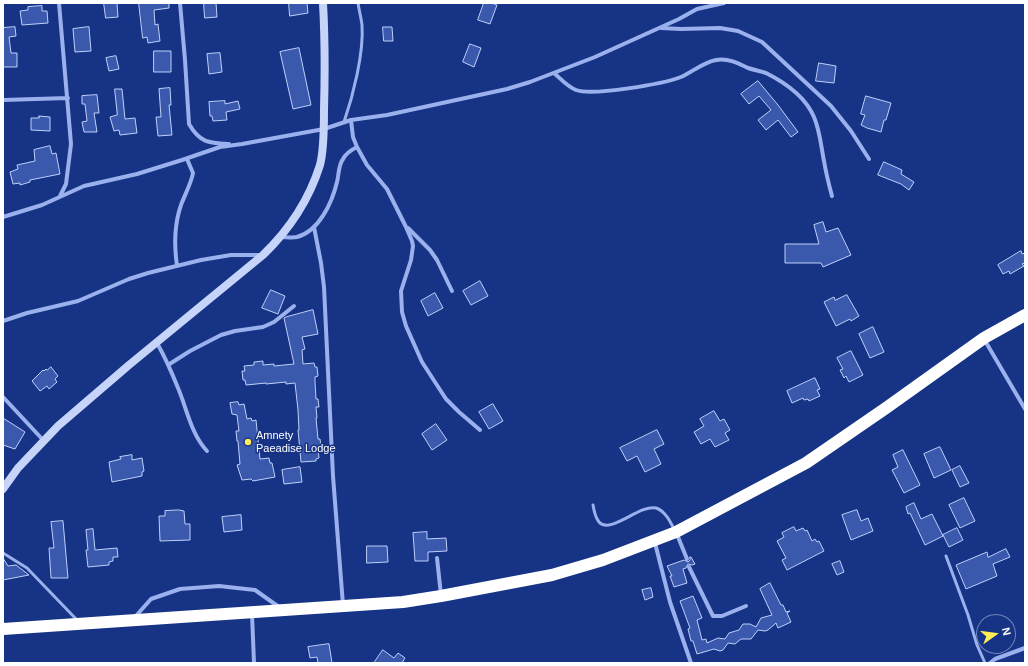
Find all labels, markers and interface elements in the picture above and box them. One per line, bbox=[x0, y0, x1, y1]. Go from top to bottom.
place label: Amnety Paeadise Lodge bbox=[256, 429, 336, 455]
marker: Amnety Paeadise Lodge bbox=[243, 437, 253, 447]
north arrow bbox=[976, 614, 1016, 654]
text: N bbox=[1000, 626, 1013, 637]

